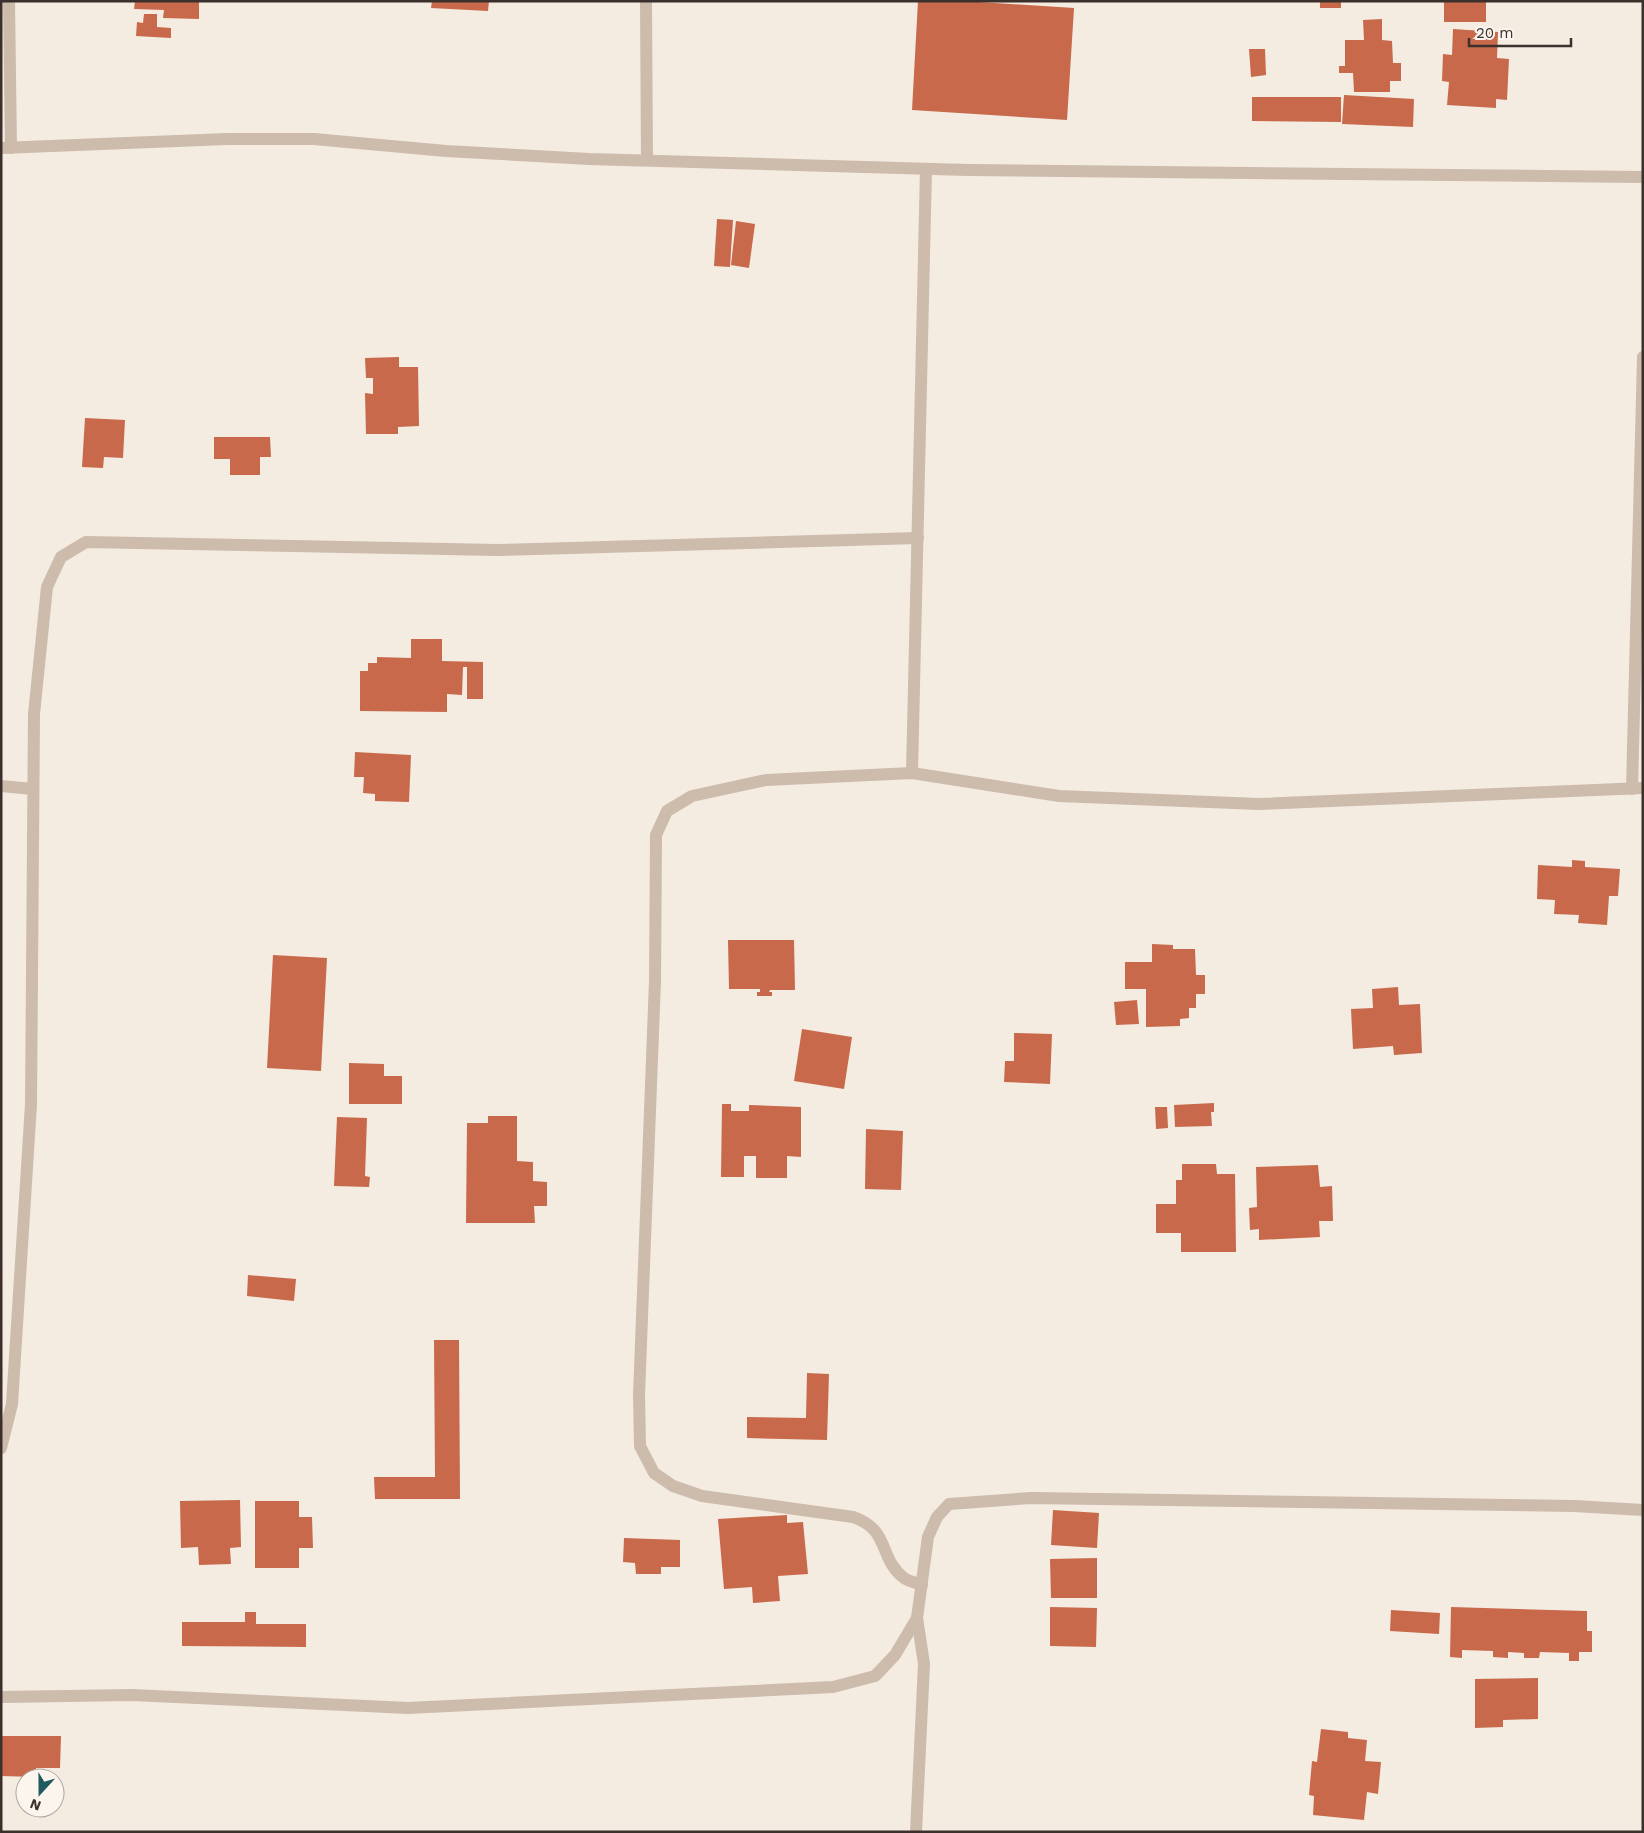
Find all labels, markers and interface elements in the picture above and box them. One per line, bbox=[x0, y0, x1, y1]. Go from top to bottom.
scale bar bbox=[1469, 15, 1572, 47]
text: 20 m bbox=[1476, 24, 1514, 42]
north arrow bbox=[15, 1768, 65, 1818]
text: N bbox=[28, 1796, 43, 1814]

